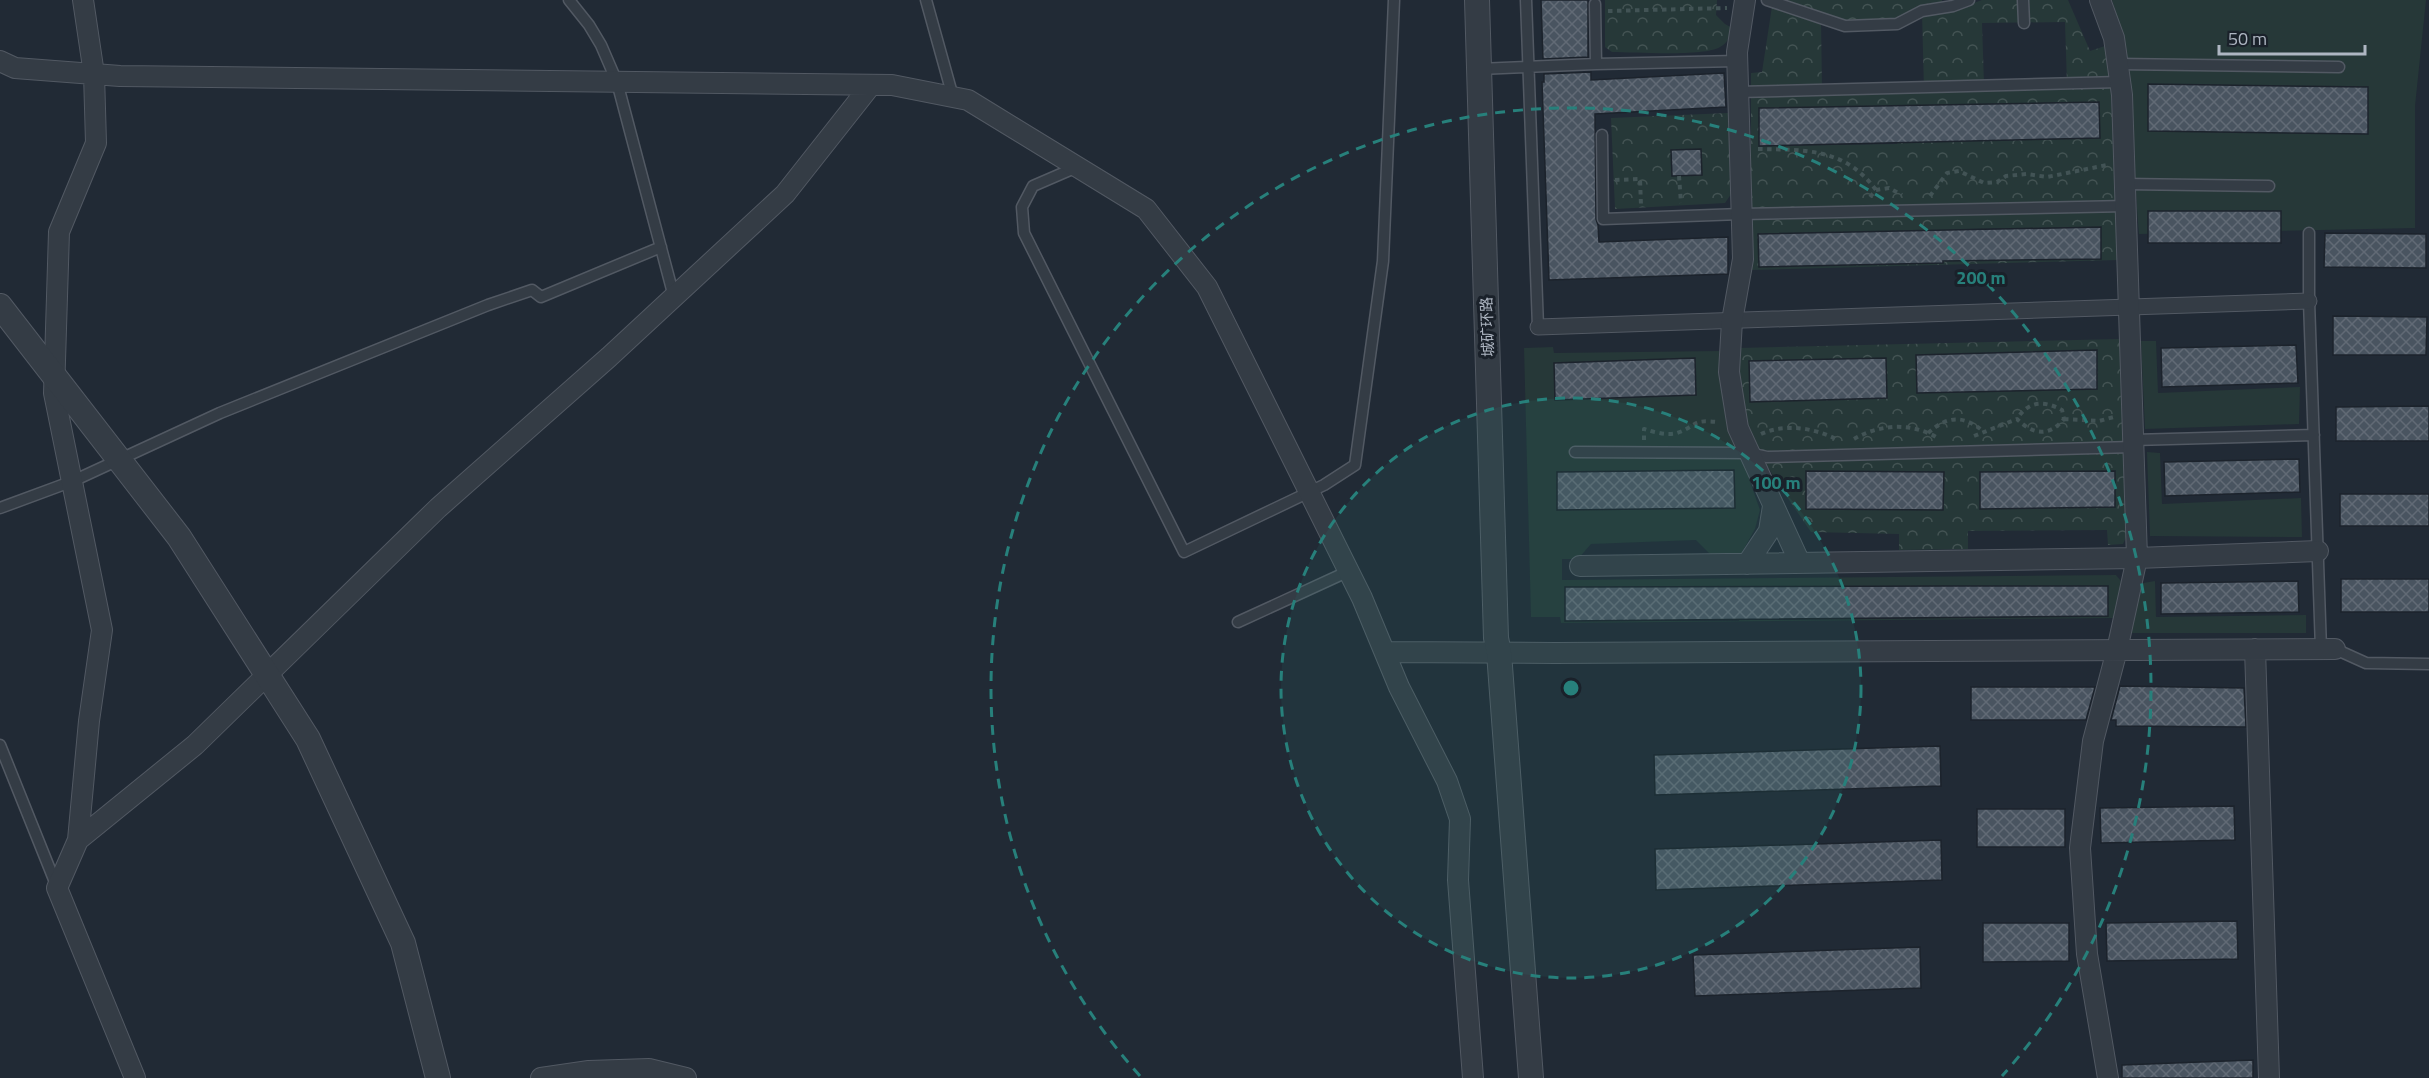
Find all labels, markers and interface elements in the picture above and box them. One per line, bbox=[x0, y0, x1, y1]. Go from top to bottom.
scale bar bbox=[2219, 18, 2364, 56]
text: 50 m bbox=[2228, 25, 2267, 52]
text: 200 m bbox=[1956, 264, 2006, 291]
street label: 城矿环路 bbox=[1474, 297, 1500, 357]
text: 100 m bbox=[1751, 469, 1801, 496]
centre of rings bbox=[1561, 678, 1581, 698]

